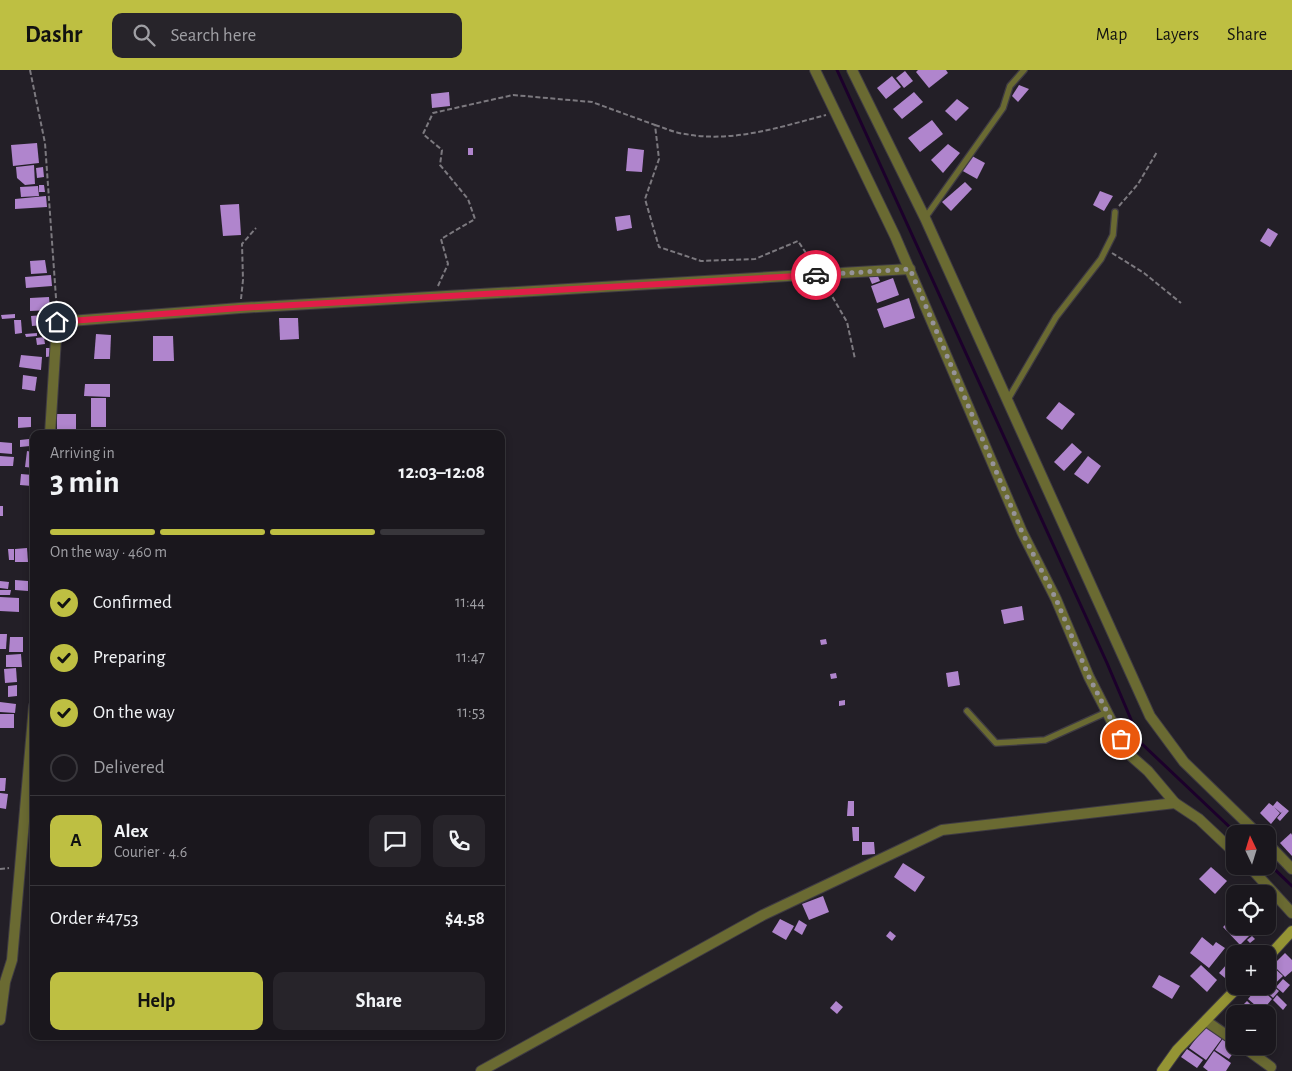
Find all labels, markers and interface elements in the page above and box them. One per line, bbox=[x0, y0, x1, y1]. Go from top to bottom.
search box bbox=[112, 13, 462, 58]
icon: search bbox=[130, 21, 158, 49]
text: Dashr bbox=[25, 23, 82, 47]
text: Search here bbox=[170, 26, 256, 45]
text: Map bbox=[1096, 26, 1127, 44]
text: Layers bbox=[1155, 26, 1199, 44]
text: Share bbox=[1227, 26, 1267, 44]
courier bbox=[791, 250, 841, 300]
icon: car bbox=[802, 261, 830, 289]
pin bbox=[36, 301, 78, 343]
icon: home bbox=[43, 308, 71, 336]
text: Arriving in bbox=[50, 445, 115, 461]
text: 12:03–12:08 bbox=[399, 463, 485, 482]
text: 3 min bbox=[50, 466, 120, 498]
text: On the way · 460 m bbox=[50, 544, 167, 560]
icon: check bbox=[50, 589, 78, 617]
text: Confirmed bbox=[93, 593, 172, 612]
text: 11:44 bbox=[455, 594, 485, 610]
icon: check bbox=[50, 644, 78, 672]
text: Preparing bbox=[93, 648, 166, 667]
text: 11:47 bbox=[456, 649, 485, 665]
icon: check bbox=[50, 699, 78, 727]
text: On the way bbox=[93, 703, 175, 722]
text: 11:53 bbox=[457, 704, 485, 720]
pin bbox=[1100, 718, 1142, 760]
icon: bag bbox=[1107, 725, 1135, 753]
text: Delivered bbox=[93, 758, 165, 777]
button: chat bbox=[369, 815, 421, 867]
button: phone bbox=[433, 815, 485, 867]
text: Alex bbox=[114, 822, 148, 841]
north arrow bbox=[1226, 825, 1276, 875]
map controls bbox=[1226, 825, 1276, 1055]
text: A bbox=[70, 831, 82, 850]
text: Courier · 4.6 bbox=[114, 844, 187, 860]
button: locate bbox=[1226, 885, 1276, 935]
text: Order #4753 bbox=[50, 909, 139, 928]
text: $4.58 bbox=[445, 909, 485, 928]
button: + bbox=[1226, 945, 1276, 995]
button: Help bbox=[50, 972, 263, 1030]
button: Share bbox=[273, 972, 485, 1030]
button: − bbox=[1226, 1005, 1276, 1055]

